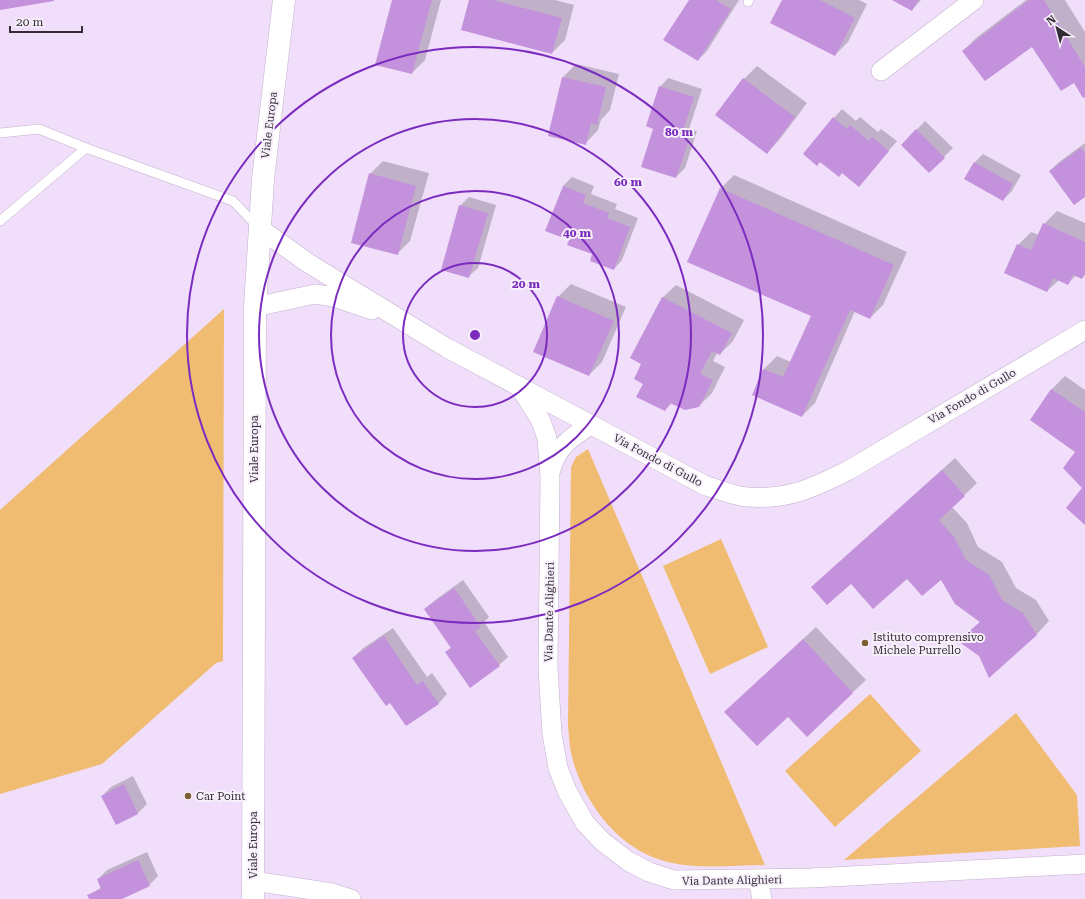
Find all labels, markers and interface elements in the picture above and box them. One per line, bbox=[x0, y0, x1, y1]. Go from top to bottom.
scale bar bbox=[10, 8, 82, 34]
north arrow bbox=[1037, 8, 1077, 48]
text: N bbox=[1044, 12, 1059, 28]
text: 20 m bbox=[16, 15, 43, 29]
street label: Viale Europa bbox=[259, 91, 280, 159]
text: 80 m bbox=[665, 125, 693, 139]
text: 60 m bbox=[614, 175, 642, 189]
text: 40 m bbox=[563, 226, 591, 240]
text: 20 m bbox=[512, 277, 540, 291]
centre of rings bbox=[468, 328, 482, 342]
street label: Via Fondo di Gullo bbox=[926, 366, 1019, 427]
street label: Viale Europa bbox=[248, 415, 261, 483]
street label: Via Fondo di Gullo bbox=[611, 431, 705, 490]
street label: Via Dante Alighieri bbox=[542, 561, 557, 662]
place label: Istituto comprensivo Michele Purrello bbox=[873, 631, 984, 657]
marker: Istituto comprensivo Michele Purrello bbox=[860, 638, 870, 648]
place label: Car Point bbox=[196, 790, 245, 803]
marker: Car Point bbox=[183, 791, 193, 801]
street label: Viale Europa bbox=[247, 811, 260, 879]
street label: Via Dante Alighieri bbox=[682, 873, 783, 888]

